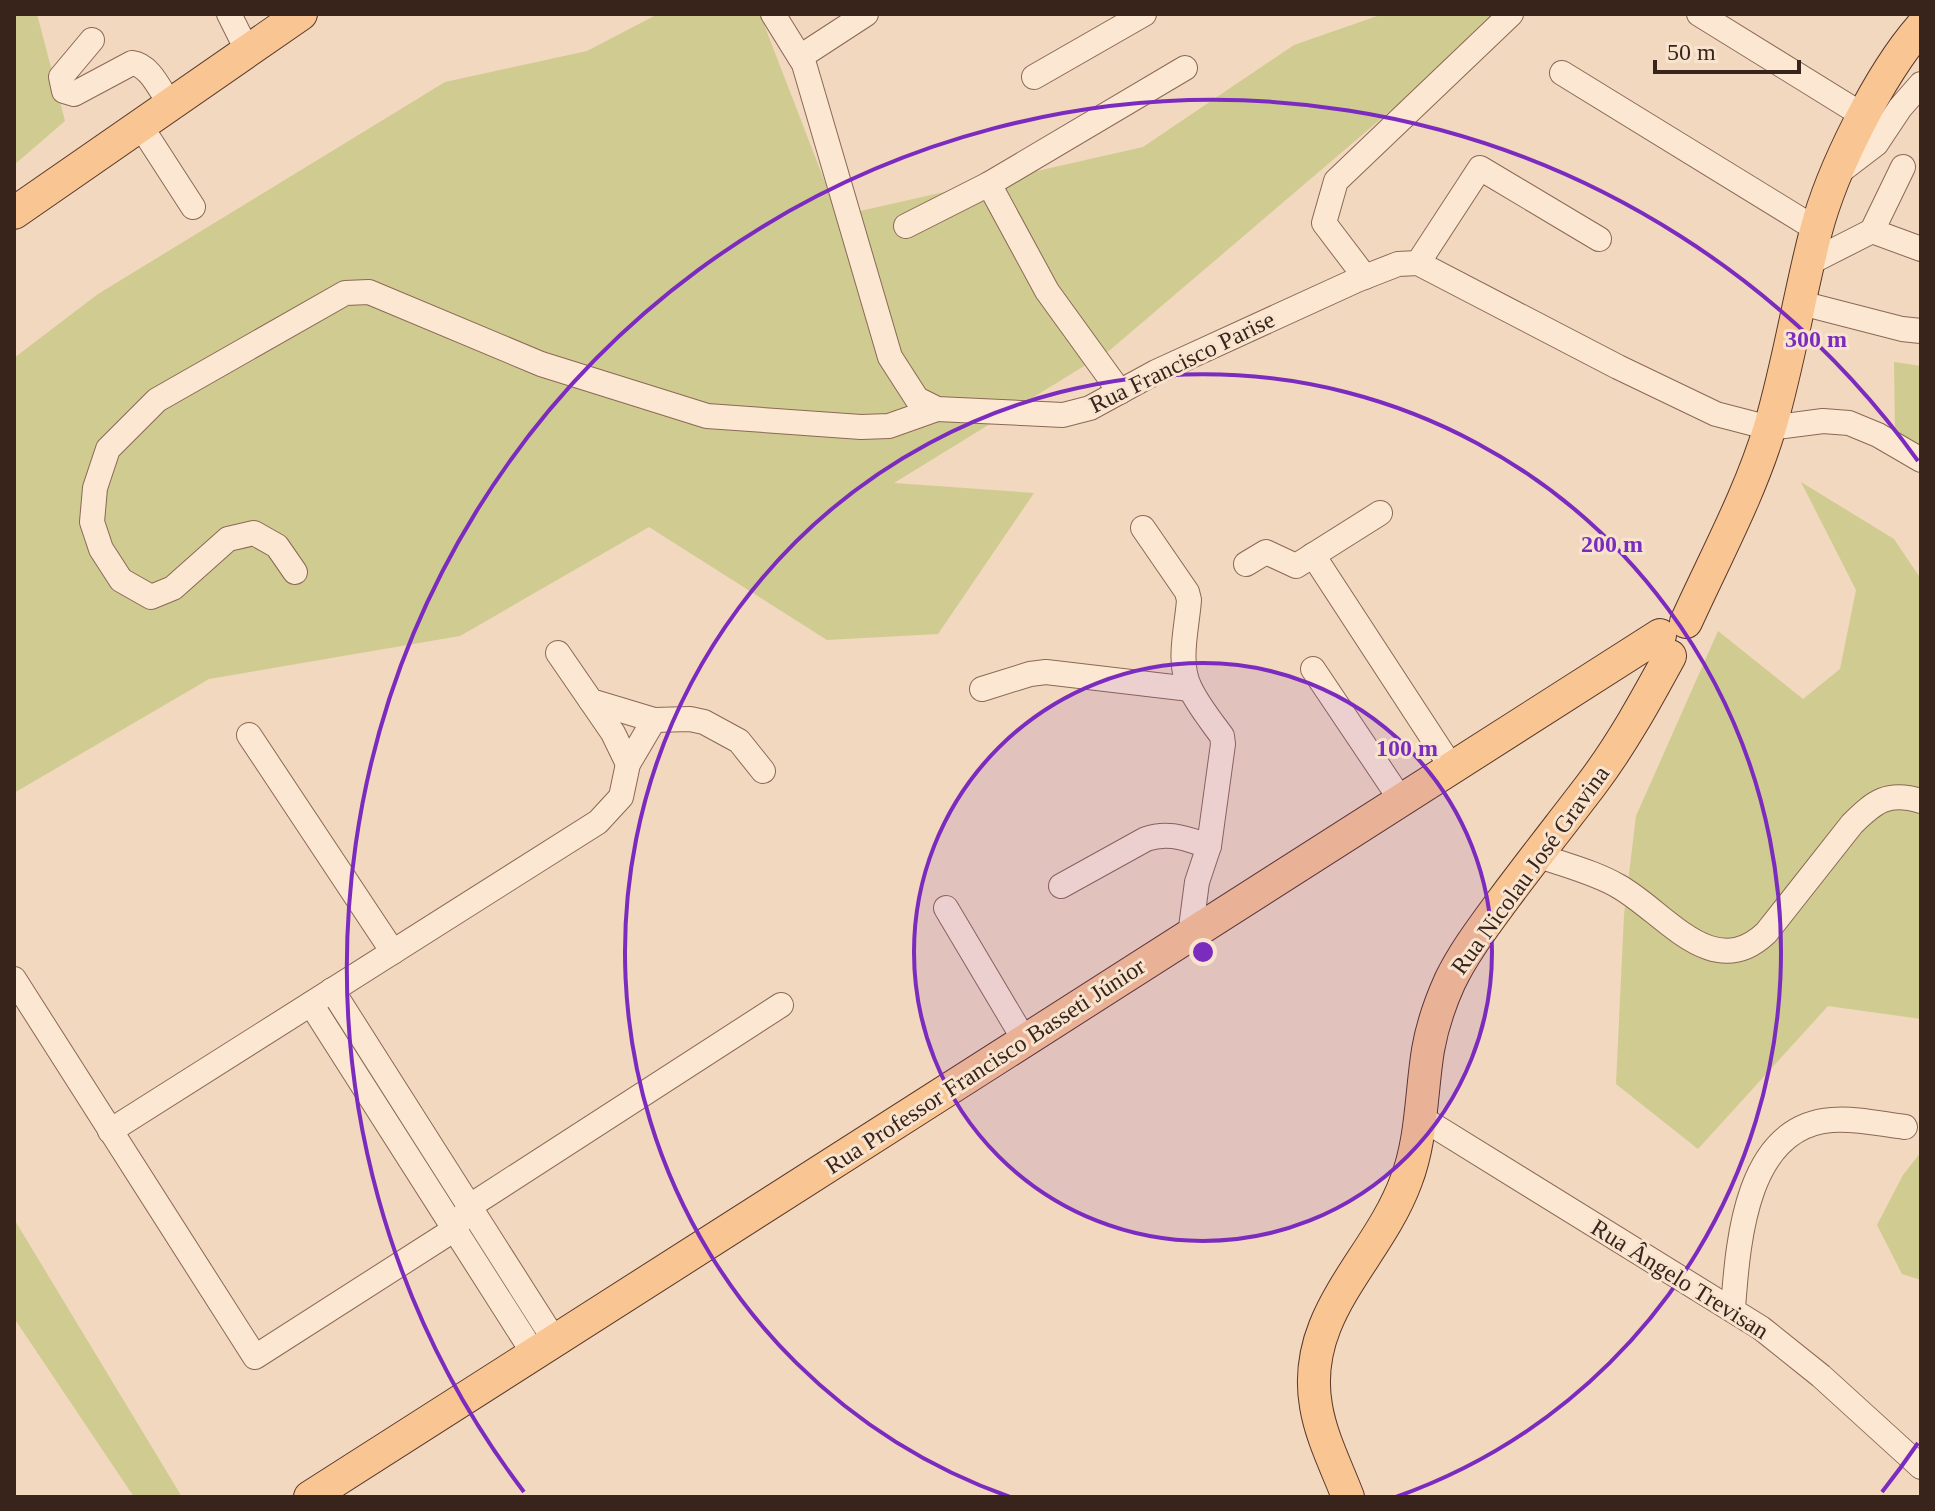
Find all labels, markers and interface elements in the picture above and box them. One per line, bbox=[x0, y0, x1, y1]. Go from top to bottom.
scale bar bbox=[1655, 24, 1799, 74]
text: 50 m bbox=[1667, 39, 1716, 65]
street label: Rua Francisco Parise bbox=[1085, 306, 1279, 418]
text: 300 m bbox=[1785, 326, 1847, 352]
text: 200 m bbox=[1581, 531, 1643, 557]
text: 100 m bbox=[1376, 735, 1438, 761]
street label: Rua Nicolau José Gravina bbox=[1446, 760, 1615, 979]
centre of rings bbox=[1189, 938, 1217, 966]
street label: Rua Professor Francisco Basseti Júnior bbox=[820, 953, 1150, 1179]
street label: Rua Ângelo Trevisan bbox=[1587, 1214, 1773, 1344]

